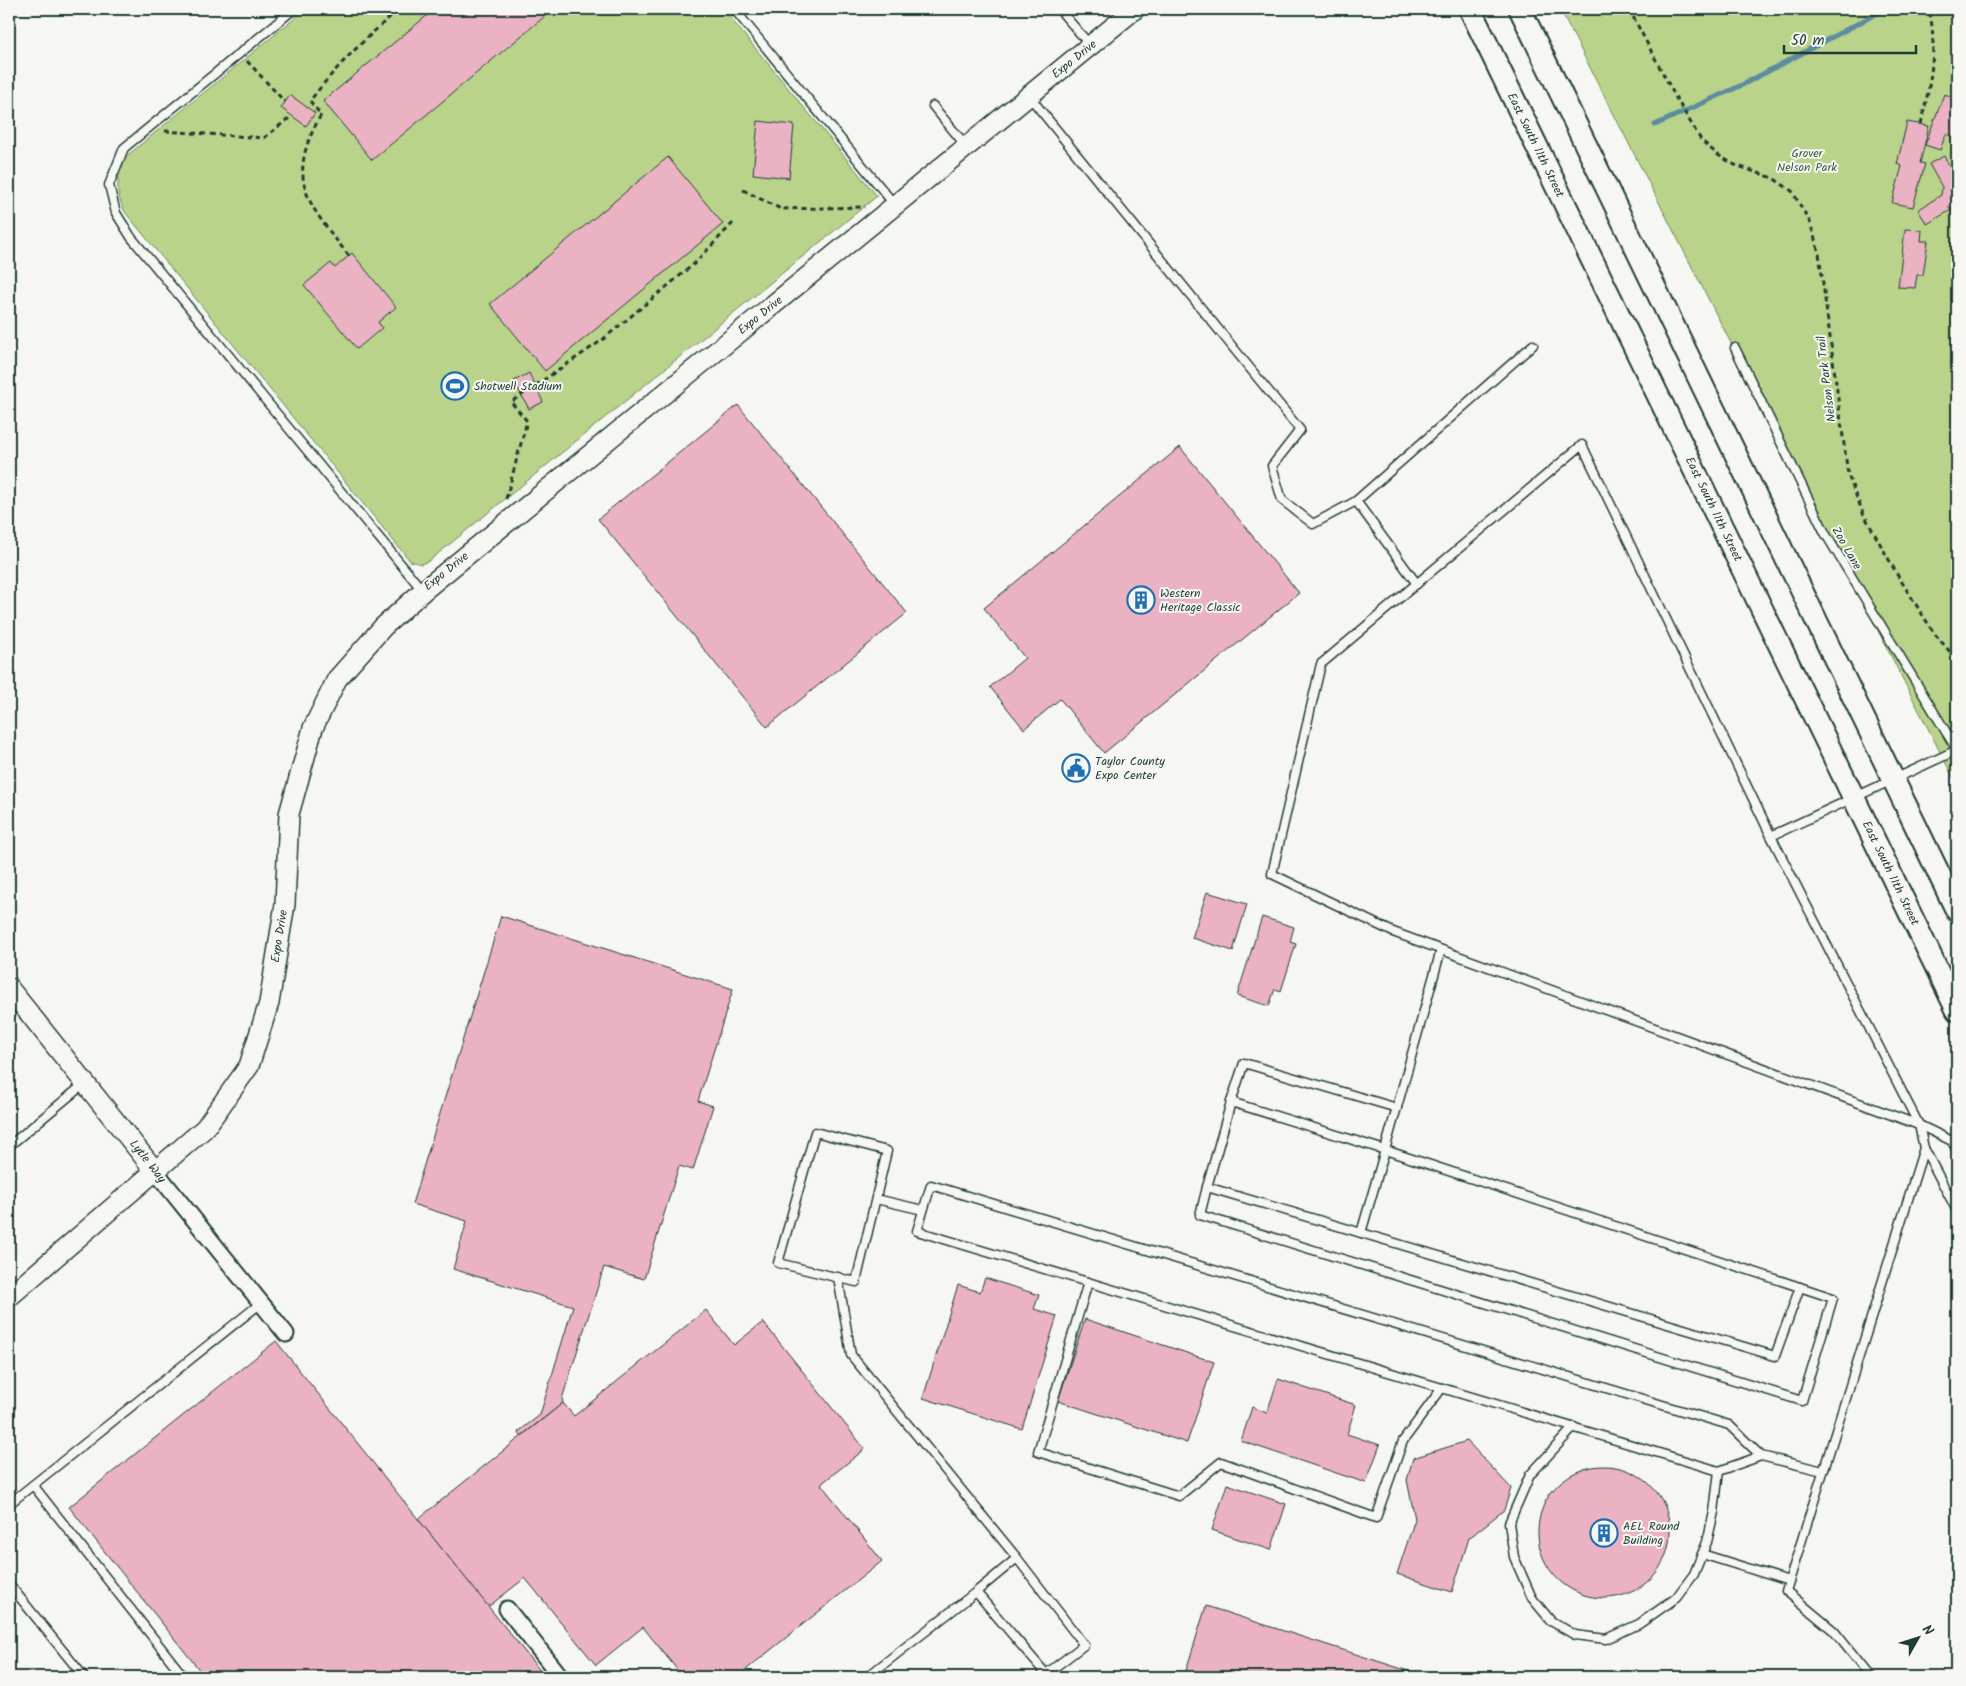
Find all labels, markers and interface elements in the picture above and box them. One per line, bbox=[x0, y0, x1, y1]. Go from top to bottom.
scale bar bbox=[1784, 22, 1916, 54]
text: 50 m bbox=[1791, 29, 1825, 53]
street label: Expo Drive bbox=[1048, 35, 1101, 84]
street label: East South 11th Street bbox=[1502, 90, 1569, 201]
park label: Grover Nelson Park bbox=[1777, 144, 1837, 177]
street label: Expo Drive bbox=[734, 291, 787, 340]
street label: Nelson Park Trail bbox=[1812, 335, 1841, 423]
sports icon: Shotwell Stadium bbox=[440, 371, 470, 401]
place label: Shotwell Stadium bbox=[474, 377, 562, 396]
street label: East South 11th Street bbox=[1680, 454, 1747, 565]
street label: Zoo Lane bbox=[1827, 523, 1867, 574]
street label: Expo Drive bbox=[420, 547, 473, 596]
place label: Western Heritage Classic bbox=[1160, 584, 1241, 617]
building icon: Western Heritage Classic bbox=[1126, 585, 1156, 615]
place label: Taylor County Expo Center bbox=[1095, 752, 1165, 785]
public building icon: Taylor County Expo Center bbox=[1061, 753, 1091, 783]
street label: East South 11th Street bbox=[1857, 818, 1924, 929]
street label: Expo Drive bbox=[266, 908, 293, 964]
street label: Lytle Way bbox=[125, 1136, 171, 1187]
place label: AEL Round Building bbox=[1623, 1517, 1680, 1550]
building icon: AEL Round Building bbox=[1589, 1518, 1619, 1548]
north arrow bbox=[1894, 1614, 1944, 1664]
text: N bbox=[1916, 1620, 1939, 1641]

